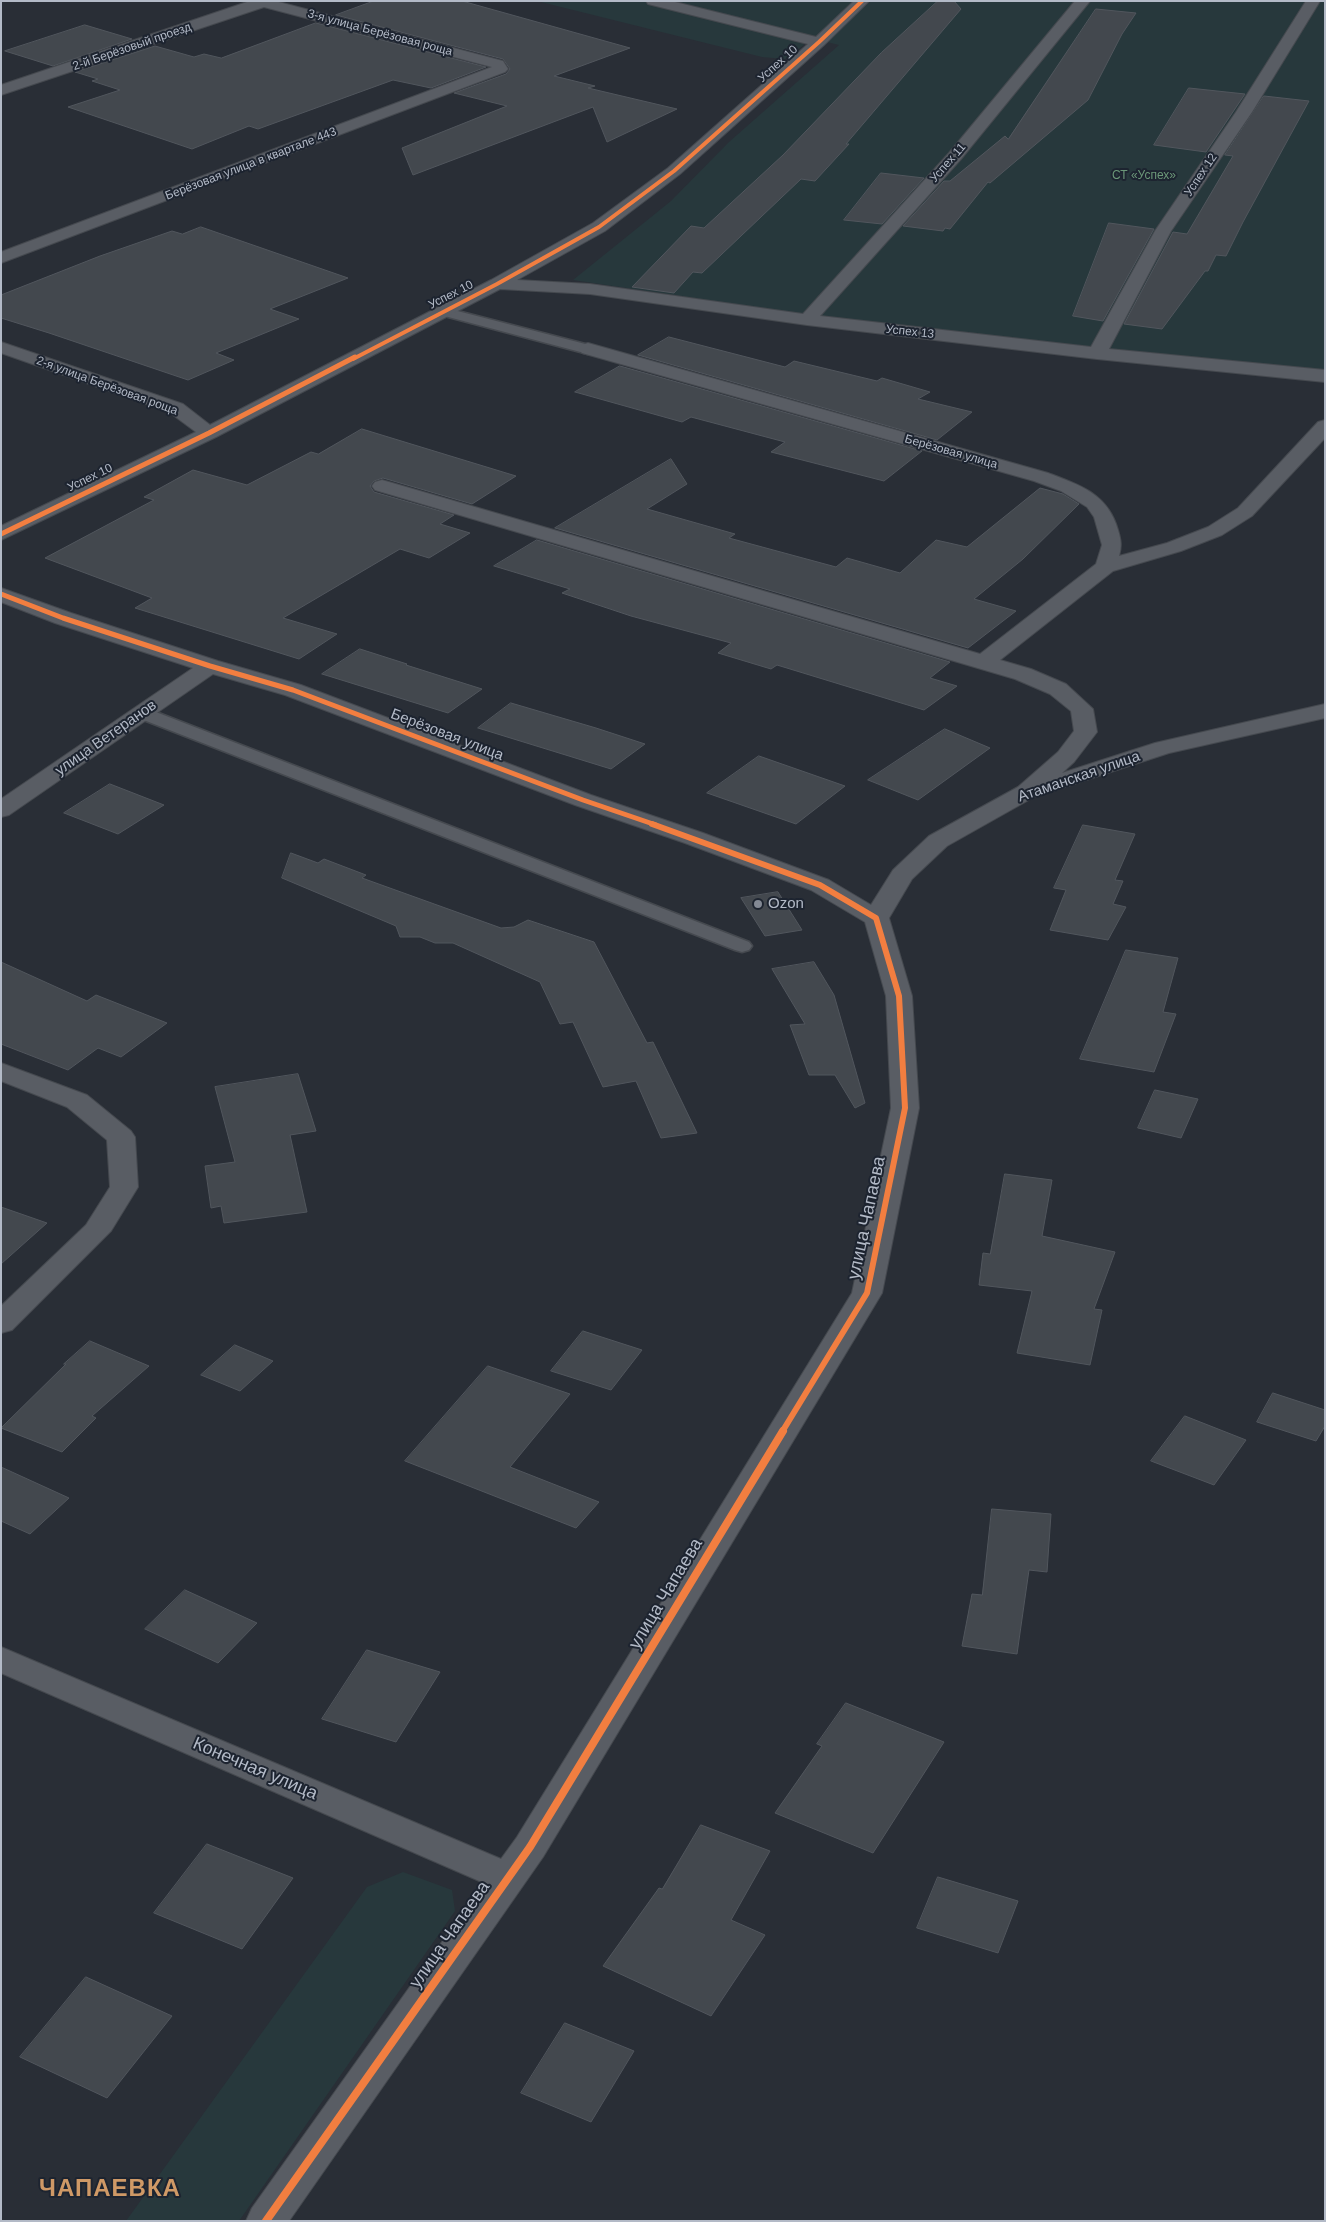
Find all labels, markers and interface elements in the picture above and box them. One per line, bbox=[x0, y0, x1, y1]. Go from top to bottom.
street label: 3-я улица Берёзовая роща bbox=[306, 7, 454, 59]
street label: 2-й Берёзовый проезд bbox=[71, 20, 193, 74]
street label: Успех 10 bbox=[755, 42, 801, 86]
street label: Берёзовая улица в квартале 443 bbox=[163, 125, 339, 203]
street label: Успех 11 bbox=[927, 140, 969, 186]
street label: Успех 12 bbox=[1181, 151, 1221, 199]
park label: СТ «Успех» bbox=[1112, 169, 1176, 183]
street label: Успех 10 bbox=[426, 278, 476, 312]
street label: Успех 13 bbox=[885, 322, 935, 342]
street label: 2-я улица Берёзовая роща bbox=[34, 354, 180, 418]
street label: Берёзовая улица bbox=[903, 432, 999, 472]
street label: Успех 10 bbox=[65, 461, 115, 495]
street label: улица Ветеранов bbox=[52, 696, 160, 780]
street label: Берёзовая улица bbox=[388, 705, 506, 765]
street label: Атаманская улица bbox=[1016, 748, 1142, 806]
place label: Ozon bbox=[768, 895, 804, 913]
marker: Ozon bbox=[752, 898, 764, 910]
street label: улица Чапаева bbox=[843, 1154, 891, 1282]
street label: улица Чапаева bbox=[624, 1535, 708, 1653]
street label: Конечная улица bbox=[189, 1733, 321, 1805]
street label: улица Чапаева bbox=[405, 1877, 495, 1993]
district label: ЧАПАЕВКА bbox=[38, 2175, 182, 2203]

